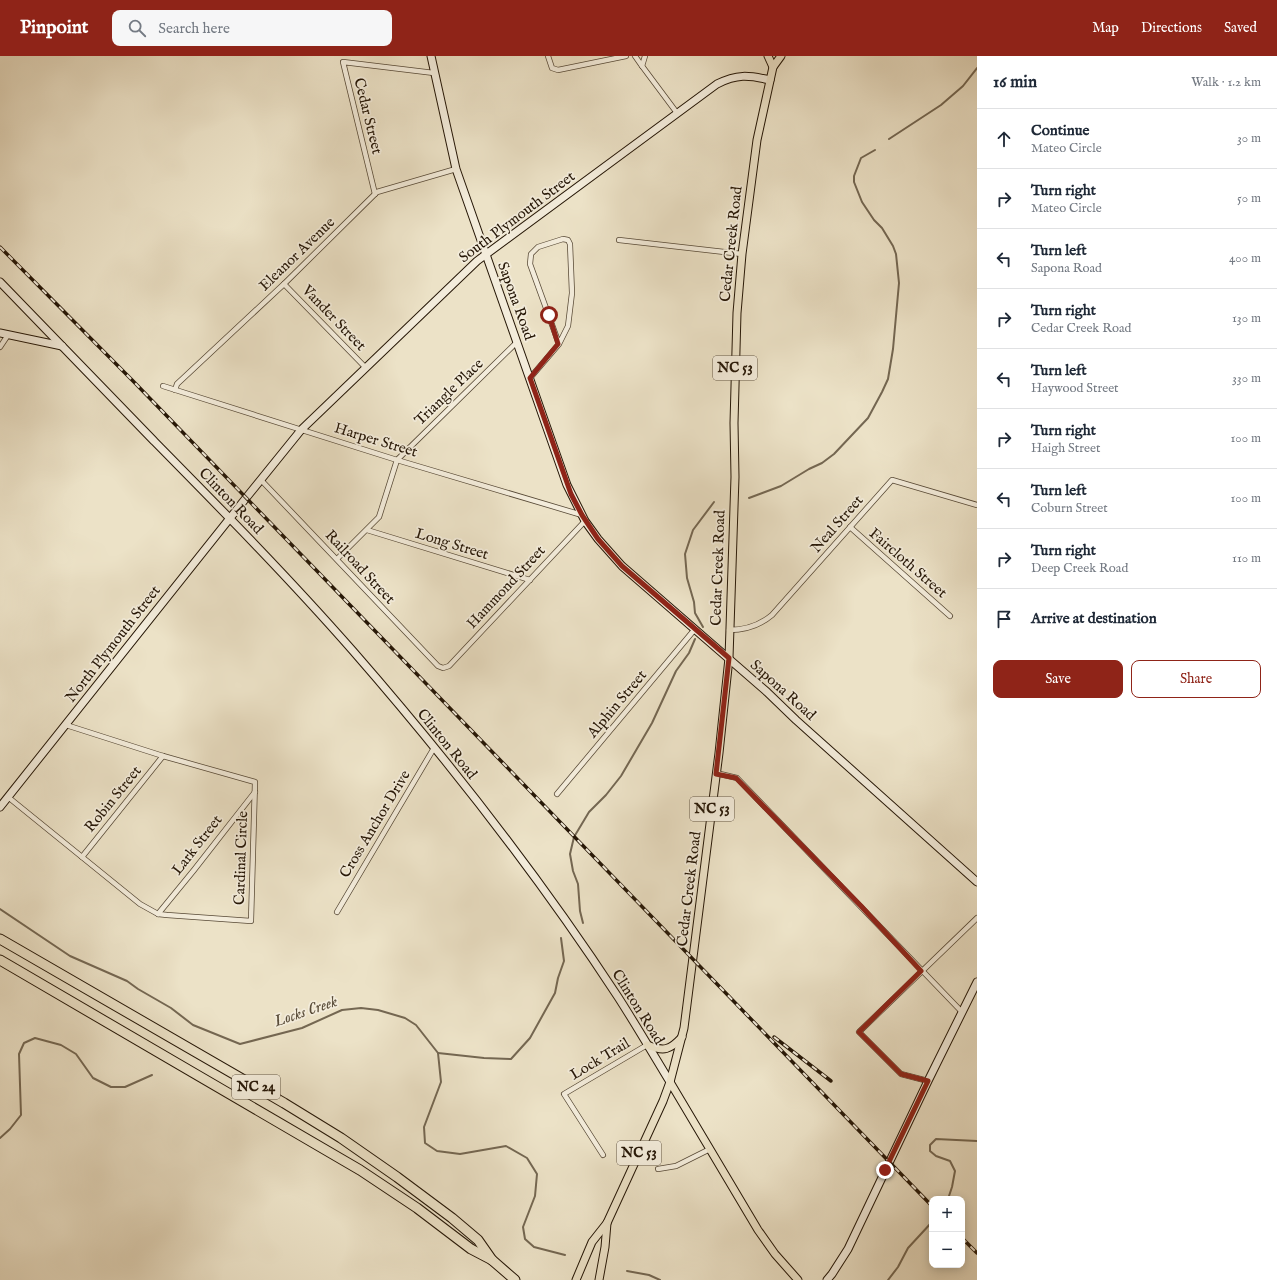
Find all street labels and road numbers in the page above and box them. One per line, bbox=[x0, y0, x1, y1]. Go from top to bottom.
street label: Cedar Street bbox=[349, 76, 387, 156]
street label: South Plymouth Street bbox=[455, 167, 579, 267]
street label: Cedar Creek Road bbox=[715, 184, 747, 303]
street label: Eleanor Avenue bbox=[255, 213, 339, 295]
street label: Sapona Road bbox=[493, 259, 539, 344]
street label: Vander Street bbox=[297, 280, 370, 355]
street label: Triangle Place bbox=[410, 354, 488, 430]
road number: NC 53 bbox=[713, 356, 757, 380]
street label: Harper Street bbox=[332, 418, 420, 462]
street label: Clinton Road bbox=[195, 464, 268, 539]
street label: Neal Street bbox=[807, 491, 867, 557]
street label: Cedar Creek Road bbox=[706, 509, 730, 626]
street label: Long Street bbox=[413, 524, 491, 564]
street label: Faircloth Street bbox=[865, 524, 951, 602]
street label: Railroad Street bbox=[321, 526, 399, 608]
street label: Hammond Street bbox=[463, 541, 549, 633]
street label: North Plymouth Street bbox=[61, 582, 165, 706]
street label: Sapona Road bbox=[746, 656, 821, 725]
street label: Alphin Street bbox=[582, 666, 651, 743]
street label: Clinton Road bbox=[413, 705, 482, 784]
street label: Robin Street bbox=[80, 762, 146, 836]
street label: Cross Anchor Drive bbox=[335, 767, 415, 881]
road number: NC 53 bbox=[690, 797, 734, 821]
street label: Lark Street bbox=[168, 811, 226, 879]
street label: Cardinal Circle bbox=[230, 811, 252, 905]
street label: Cedar Creek Road bbox=[673, 829, 706, 948]
street label: Clinton Road bbox=[607, 966, 669, 1049]
street label: Lock Trail bbox=[567, 1033, 634, 1084]
road number: NC 24 bbox=[232, 1075, 280, 1099]
road number: NC 53 bbox=[617, 1141, 661, 1165]

